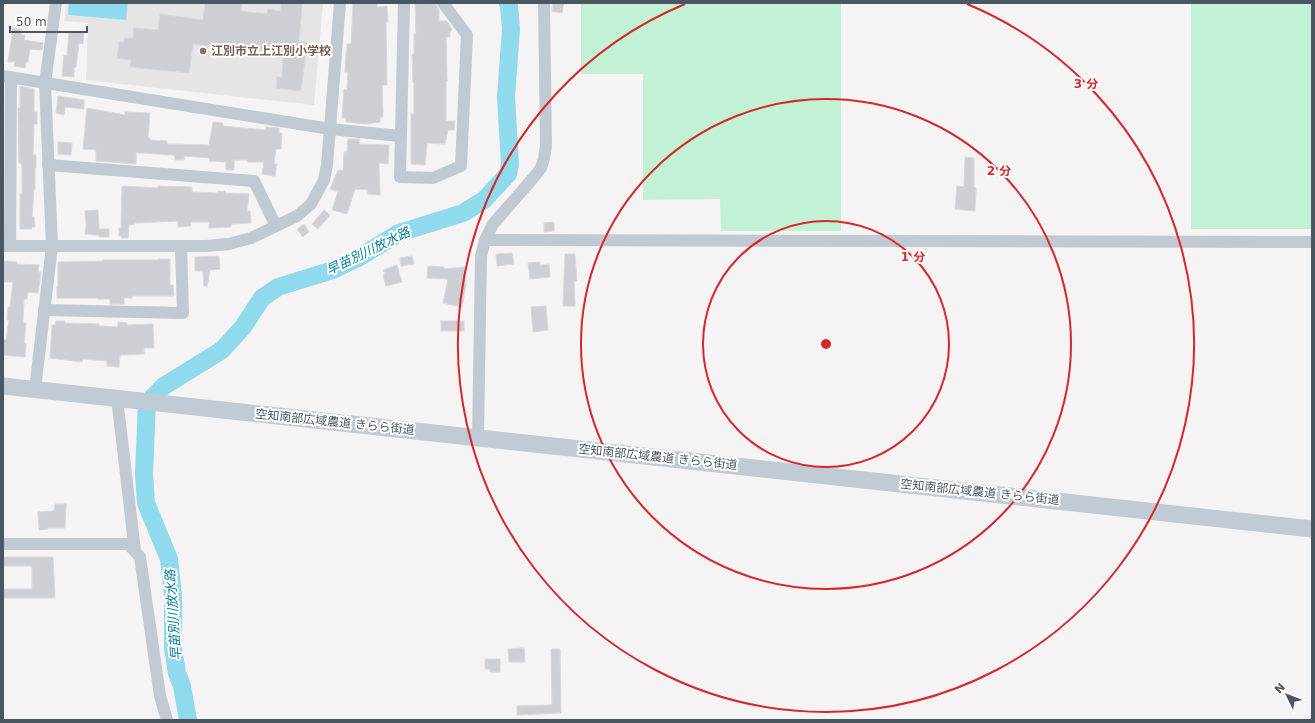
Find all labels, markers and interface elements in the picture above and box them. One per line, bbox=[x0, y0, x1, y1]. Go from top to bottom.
scale bar bbox=[10, 8, 87, 34]
text: 50 m bbox=[16, 15, 47, 29]
place label: 江別市立上江別小学校 bbox=[211, 44, 331, 58]
marker: 江別市立上江別小学校 bbox=[198, 46, 208, 56]
text: 3 分 bbox=[1074, 77, 1098, 91]
text: 2 分 bbox=[987, 164, 1011, 178]
water label: 早苗別川放水路 bbox=[324, 224, 413, 278]
text: 1 分 bbox=[901, 250, 925, 264]
centre of rings bbox=[819, 337, 833, 351]
street label: 空知南部広域農道 きらら街道 bbox=[255, 407, 415, 437]
street label: 空知南部広域農道 きらら街道 bbox=[578, 442, 738, 472]
street label: 空知南部広域農道 きらら街道 bbox=[900, 477, 1060, 507]
water label: 早苗別川放水路 bbox=[162, 568, 184, 661]
north arrow bbox=[1267, 675, 1307, 715]
text: N bbox=[1272, 681, 1288, 696]

